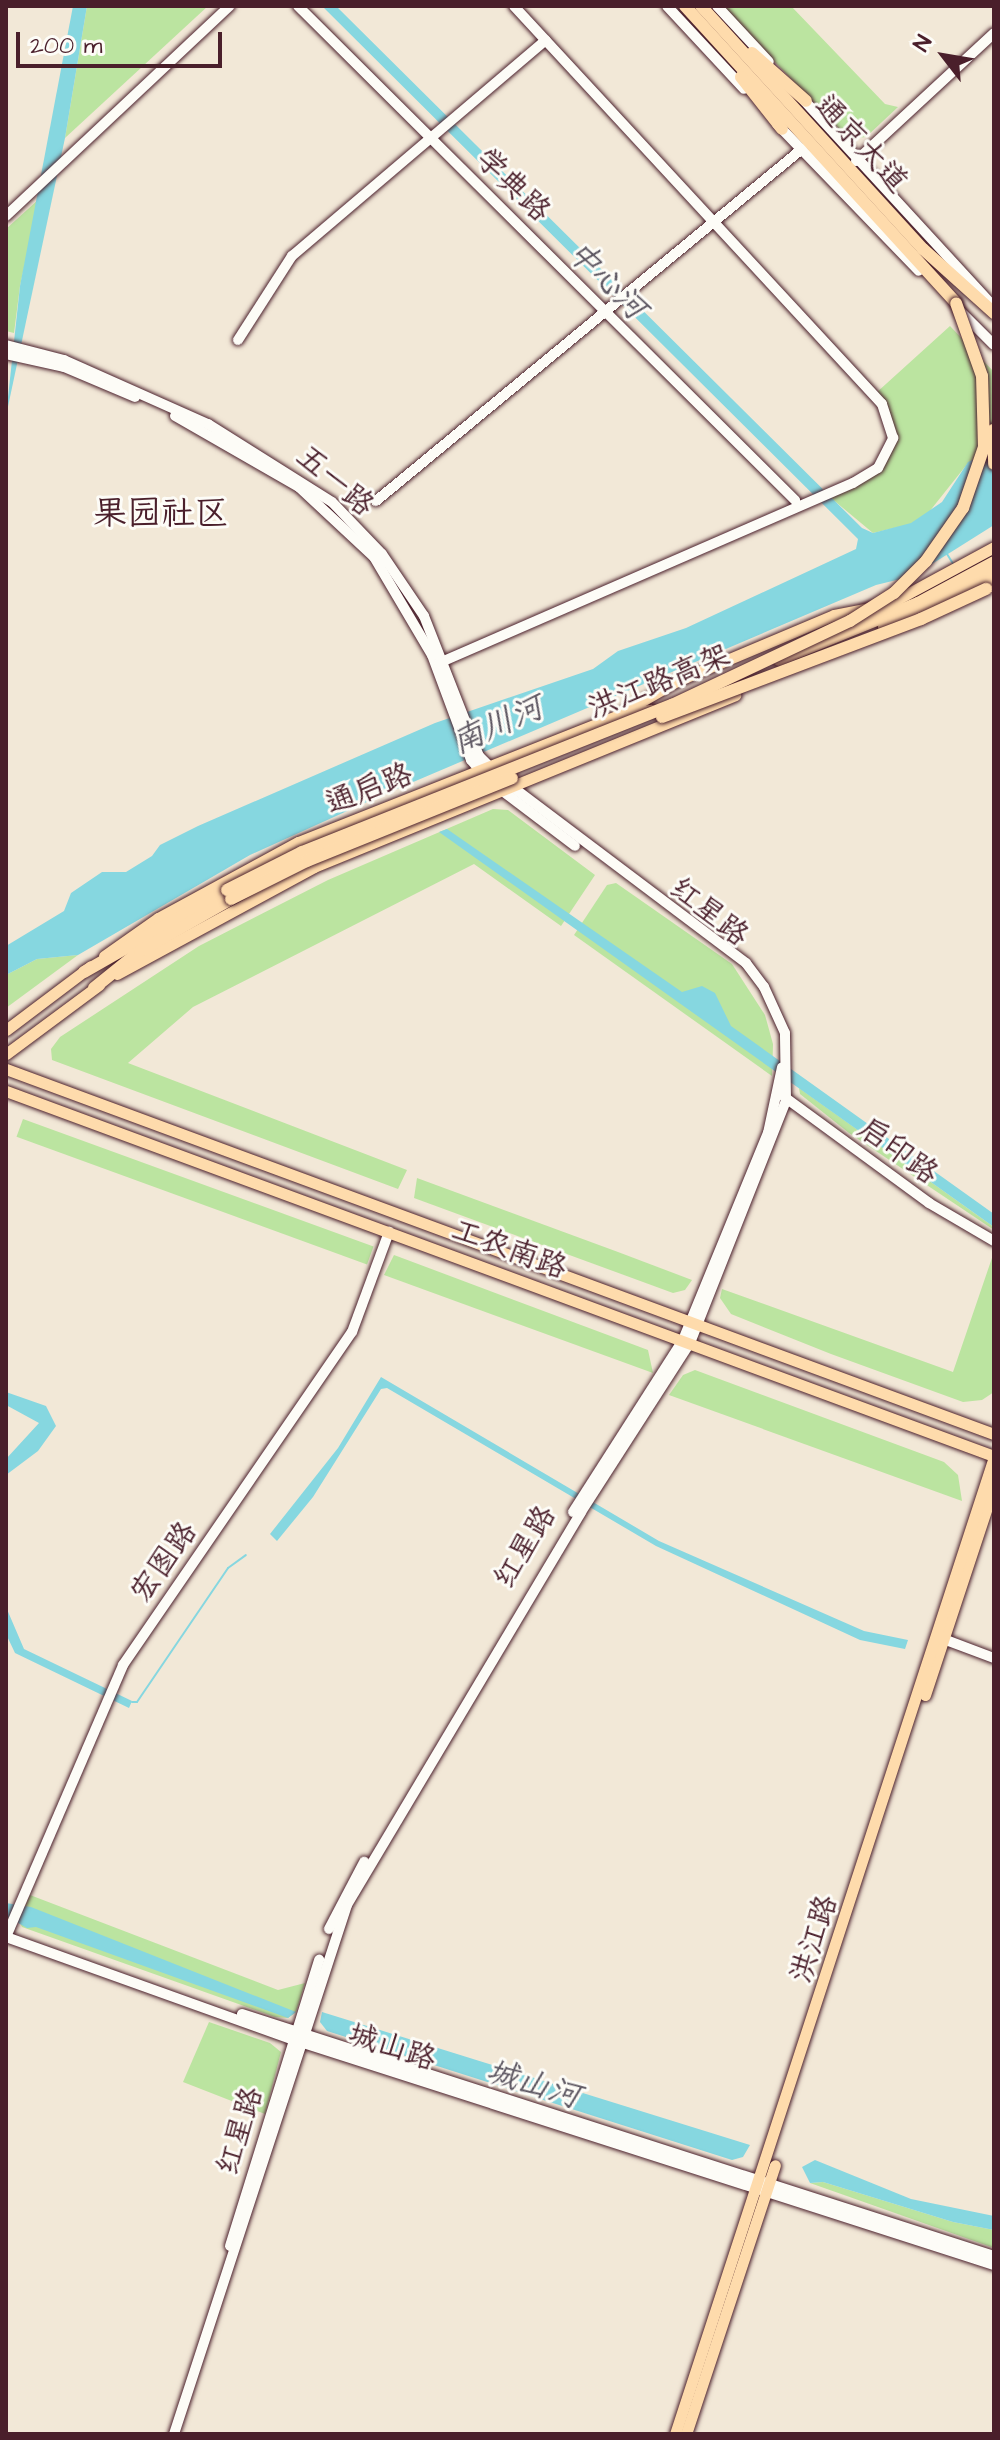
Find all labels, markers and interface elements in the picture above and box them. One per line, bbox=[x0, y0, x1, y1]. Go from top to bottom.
scale bar bbox=[20, 16, 226, 66]
north arrow bbox=[904, 16, 984, 96]
text: 200 m bbox=[30, 29, 102, 63]
text: N bbox=[906, 29, 940, 57]
street label: 通京大道 bbox=[807, 88, 915, 200]
street label: 学典路 bbox=[468, 141, 558, 229]
water label: 中心河 bbox=[558, 233, 654, 329]
street label: 五一路 bbox=[289, 438, 381, 524]
district label: 果园社区 bbox=[93, 495, 229, 535]
street label: 洪江路高架 bbox=[583, 637, 735, 727]
water label: 南川河 bbox=[446, 689, 550, 763]
street label: 通启路 bbox=[321, 756, 417, 822]
street label: 红星路 bbox=[662, 870, 756, 954]
street label: 启印路 bbox=[851, 1110, 945, 1192]
street label: 工农南路 bbox=[446, 1212, 572, 1286]
street label: 红星路 bbox=[486, 1499, 564, 1595]
street label: 宏图路 bbox=[123, 1515, 205, 1609]
street label: 洪江路 bbox=[783, 1891, 845, 1987]
street label: 城山路 bbox=[344, 2016, 440, 2078]
water label: 城山河 bbox=[481, 2053, 585, 2117]
street label: 红星路 bbox=[210, 2083, 270, 2179]

